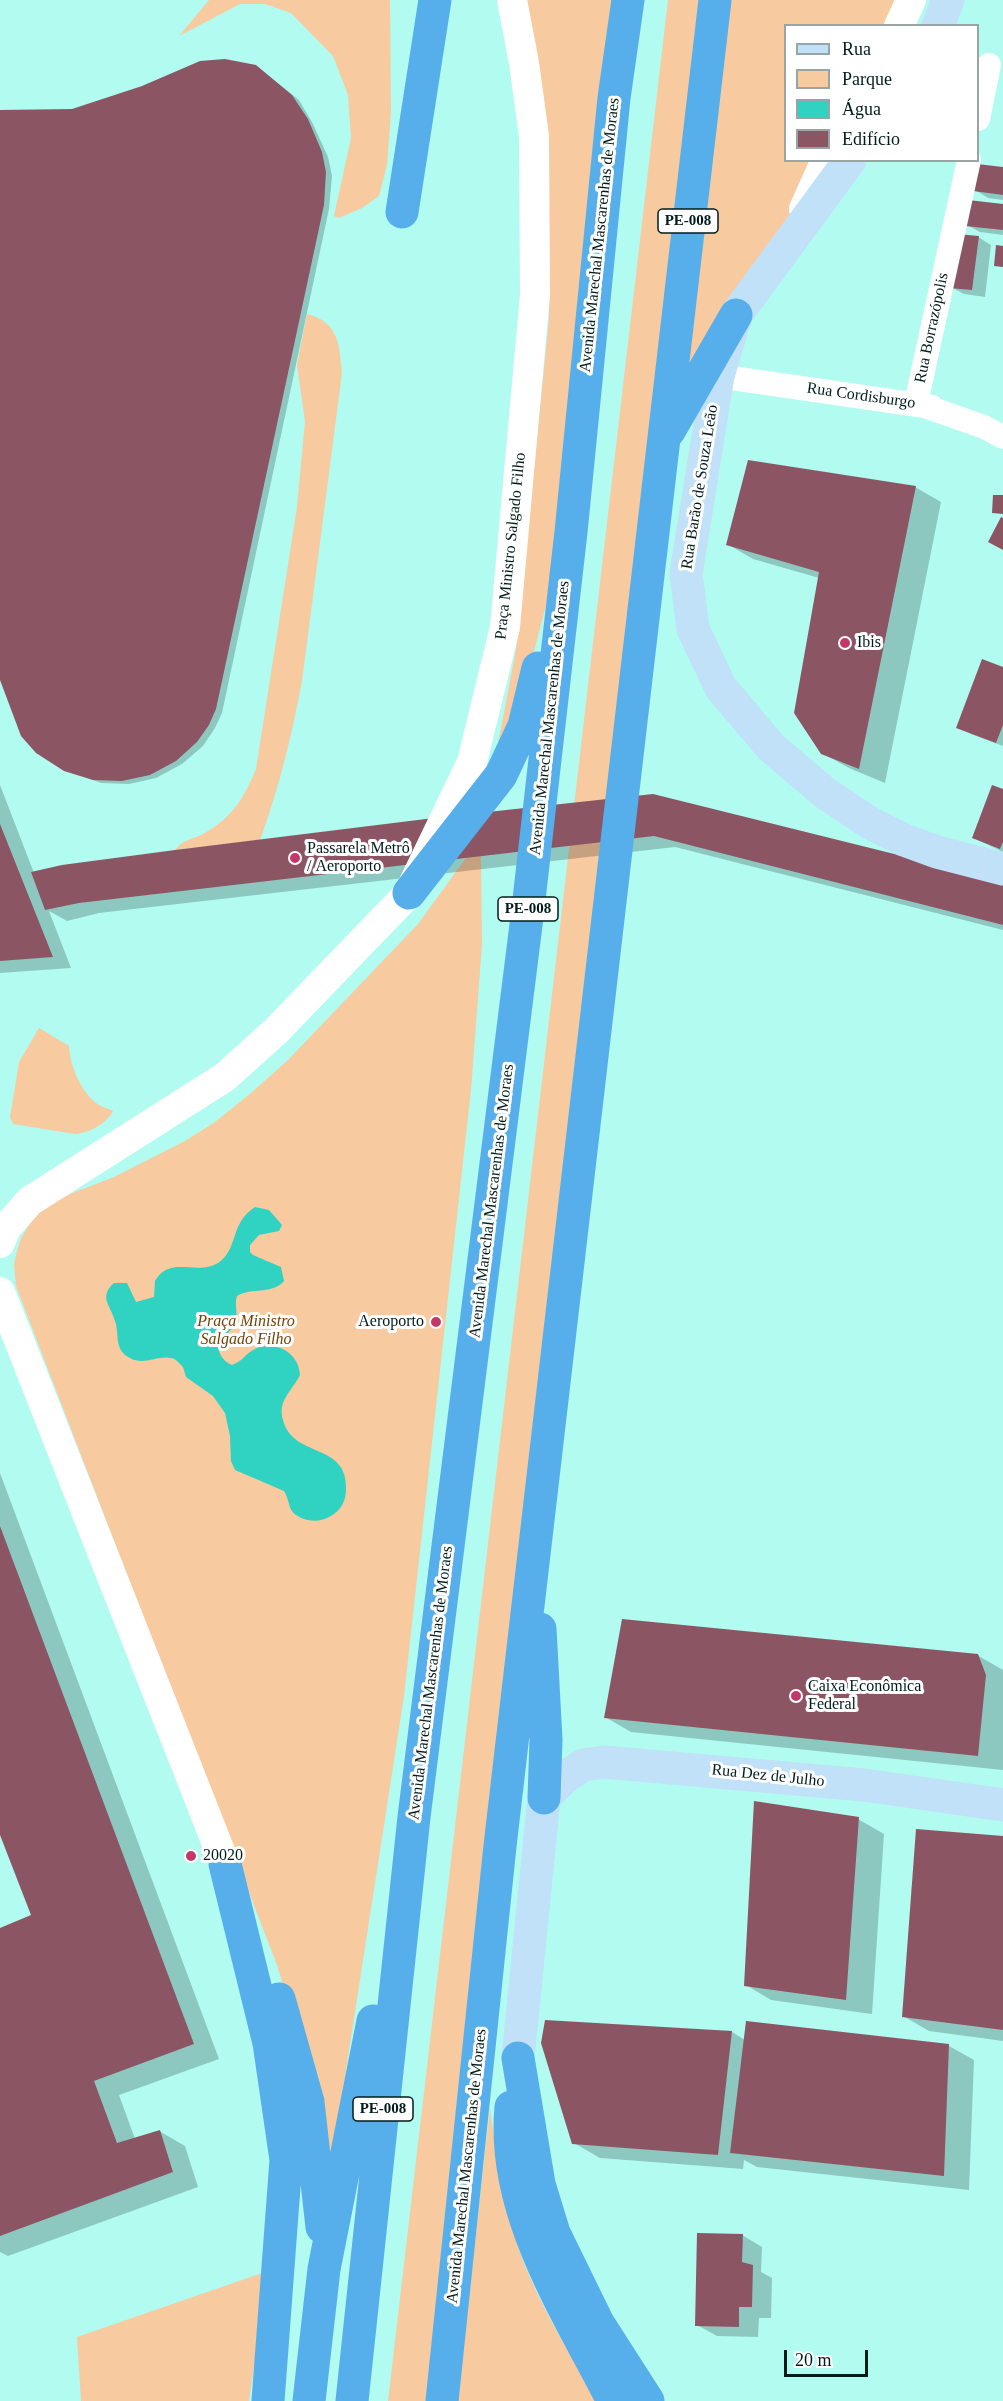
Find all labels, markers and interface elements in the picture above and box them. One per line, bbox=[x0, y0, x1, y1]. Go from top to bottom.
legend bbox=[784, 24, 979, 162]
text: Rua bbox=[842, 39, 871, 59]
text: Parque bbox=[842, 69, 892, 89]
street label: Avenida Marechal Mascarenhas de Moraes bbox=[576, 97, 624, 373]
text: Água bbox=[842, 99, 881, 119]
text: Edifício bbox=[842, 129, 900, 149]
road number: PE-008 bbox=[658, 209, 718, 233]
street label: Rua Borrazópolis bbox=[911, 271, 953, 385]
street label: Rua Cordisburgo bbox=[805, 379, 917, 413]
street label: Rua Barão de Souza Leão bbox=[678, 403, 722, 571]
street label: Praça Ministro Salgado Filho bbox=[492, 452, 530, 640]
street label: Avenida Marechal Mascarenhas de Moraes bbox=[526, 580, 574, 856]
place label: Ibis bbox=[857, 633, 881, 653]
marker: Ibis bbox=[838, 636, 852, 650]
place label: Passarela Metrô / Aeroporto bbox=[307, 839, 410, 877]
marker: Passarela Metrô / Aeroporto bbox=[288, 851, 302, 865]
road number: PE-008 bbox=[498, 897, 558, 921]
street label: Avenida Marechal Mascarenhas de Moraes bbox=[466, 1063, 518, 1339]
park label: Praça Ministro Salgado Filho bbox=[197, 1312, 295, 1350]
place label: Aeroporto bbox=[358, 1312, 424, 1332]
marker: Aeroporto bbox=[429, 1315, 443, 1329]
street label: Avenida Marechal Mascarenhas de Moraes bbox=[405, 1545, 457, 1821]
place label: Caixa Econômica Federal bbox=[808, 1677, 921, 1715]
marker: Caixa Econômica Federal bbox=[789, 1689, 803, 1703]
street label: Rua Dez de Julho bbox=[711, 1761, 825, 1791]
place label: 20020 bbox=[203, 1846, 243, 1866]
marker: 20020 bbox=[184, 1849, 198, 1863]
street label: Avenida Marechal Mascarenhas de Moraes bbox=[443, 2028, 491, 2304]
road number: PE-008 bbox=[353, 2097, 413, 2121]
scale bar bbox=[787, 2338, 871, 2376]
text: 20 m bbox=[795, 2350, 832, 2370]

